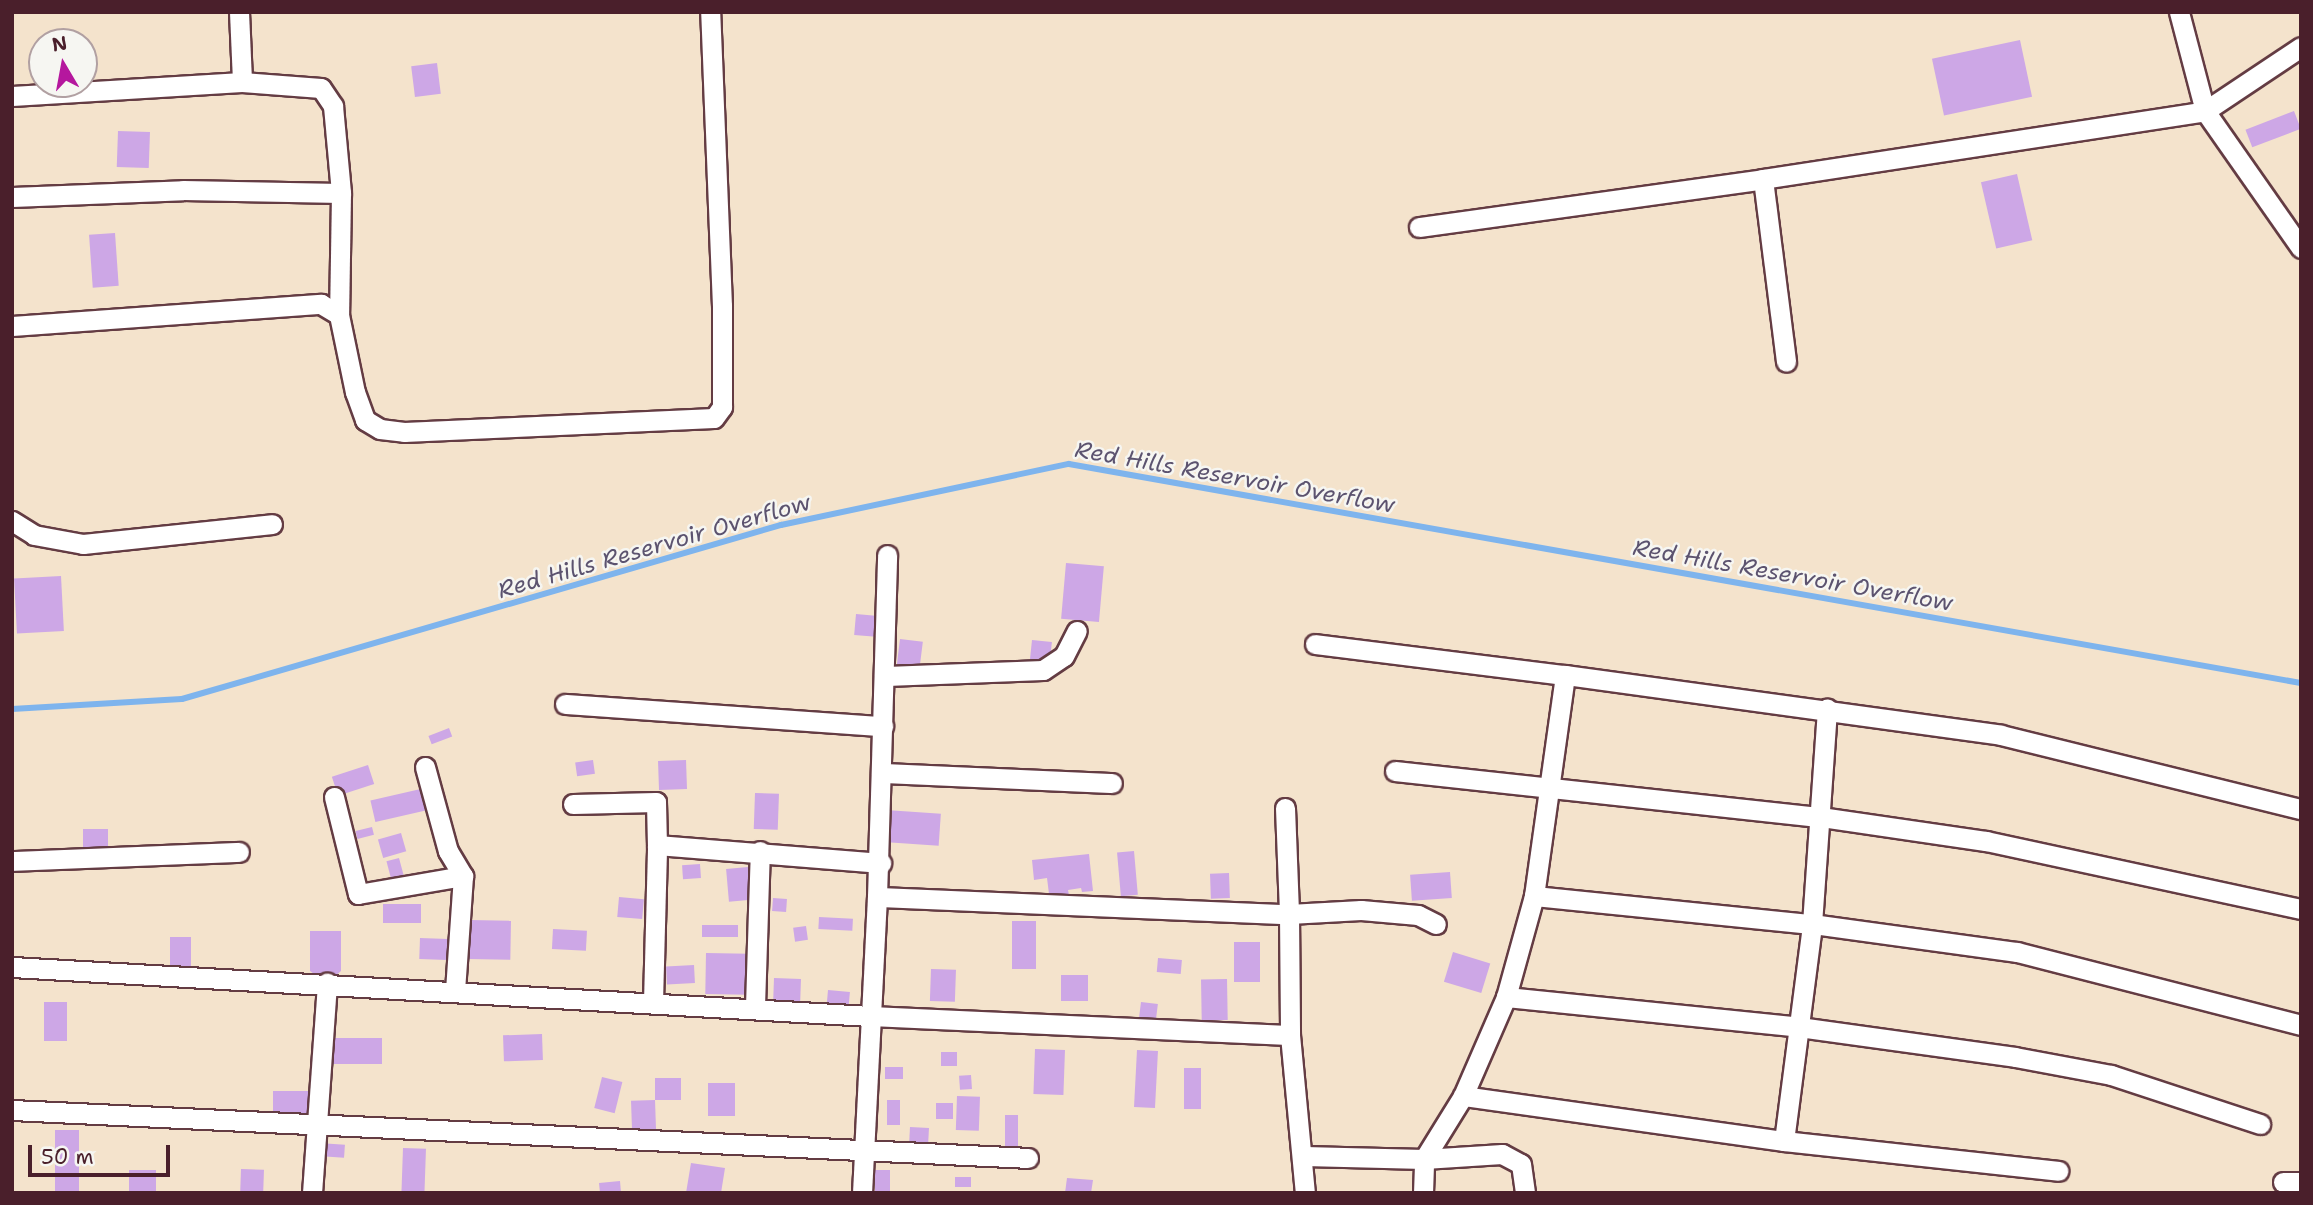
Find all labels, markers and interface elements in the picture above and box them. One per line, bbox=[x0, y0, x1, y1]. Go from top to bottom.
north arrow bbox=[28, 28, 98, 98]
text: N bbox=[50, 30, 69, 57]
water label: Red Hills Reservoir Overflow bbox=[1073, 435, 1397, 519]
water label: Red Hills Reservoir Overflow bbox=[494, 488, 814, 604]
water label: Red Hills Reservoir Overflow bbox=[1631, 533, 1955, 617]
scale bar bbox=[32, 1132, 173, 1176]
text: 50 m bbox=[41, 1143, 94, 1171]

